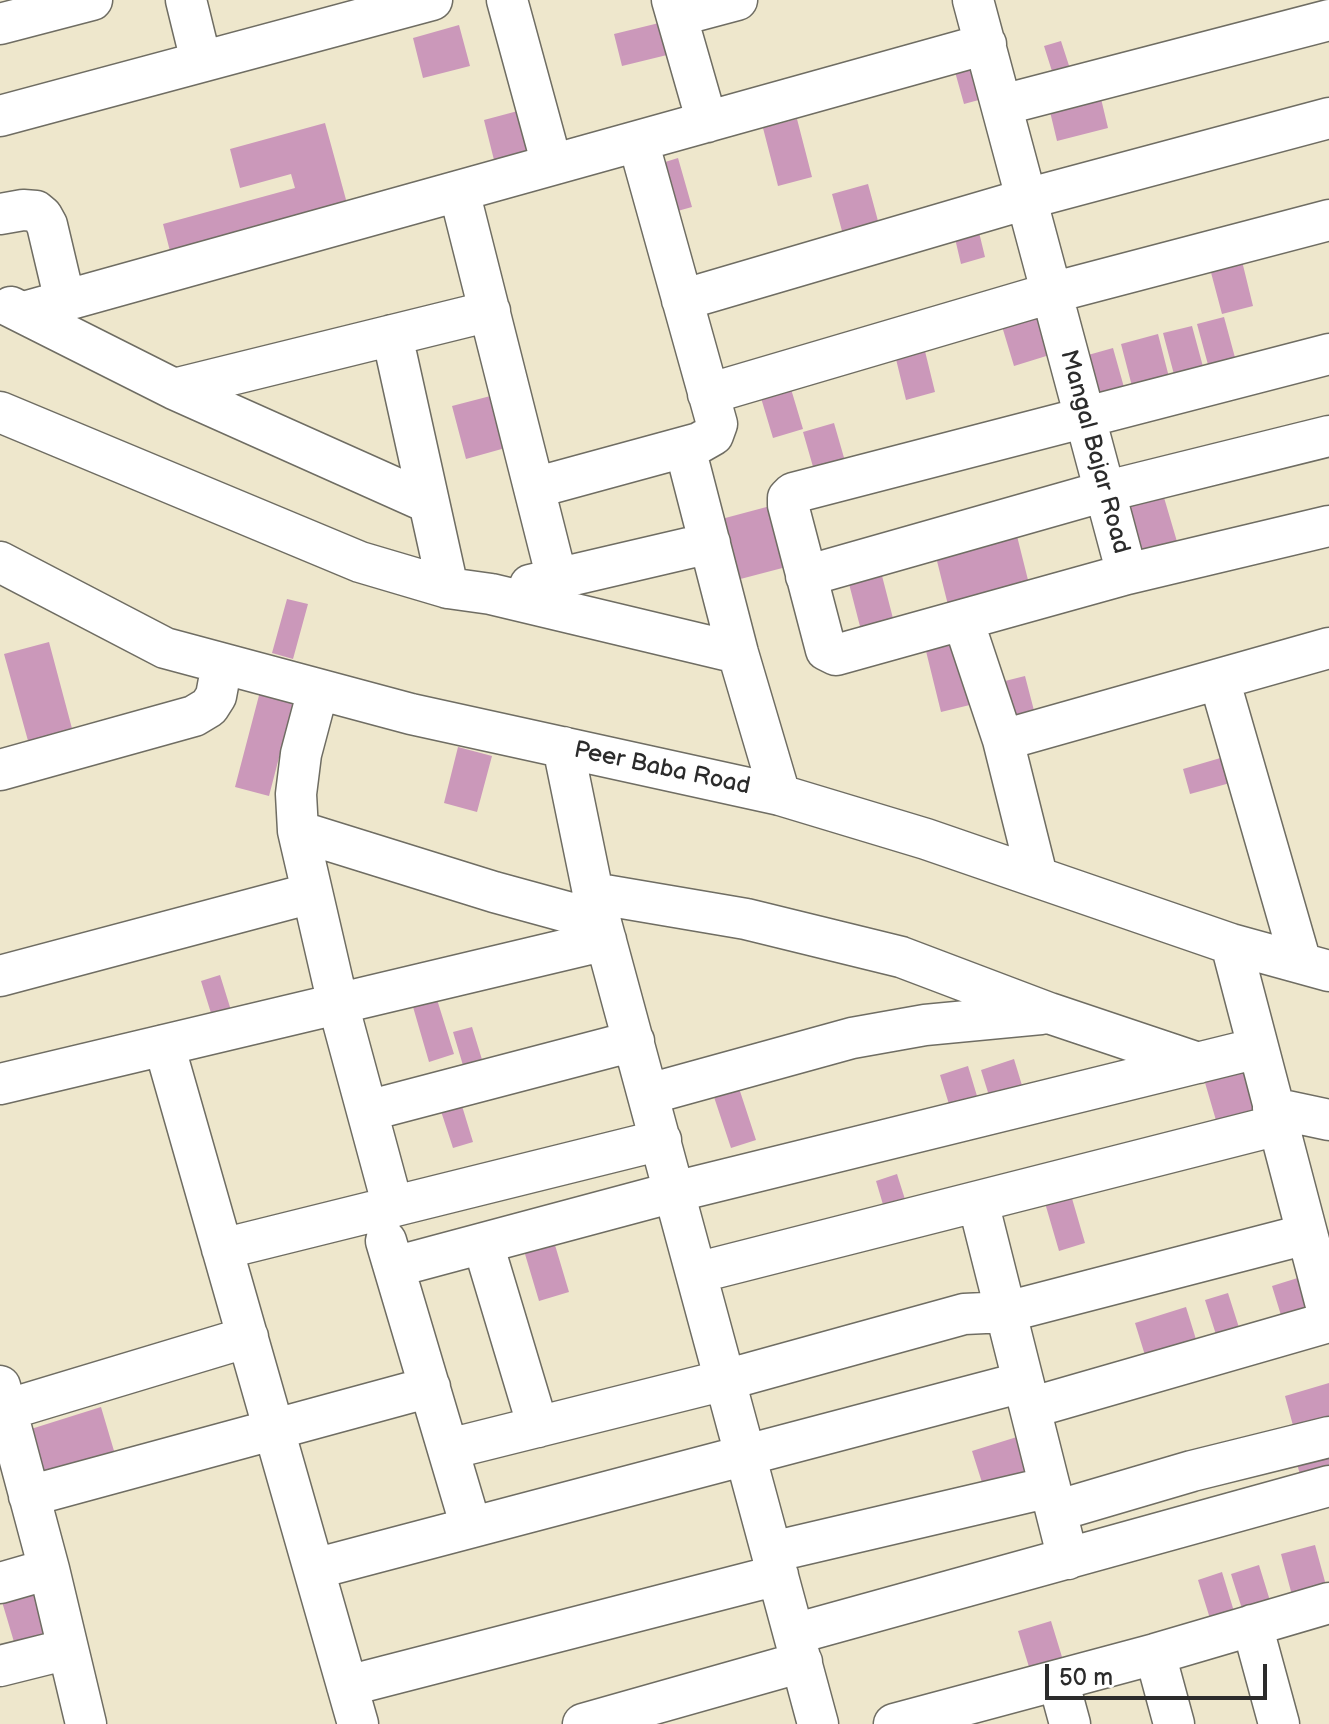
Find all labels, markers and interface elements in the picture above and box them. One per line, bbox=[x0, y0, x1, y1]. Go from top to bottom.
street label: Mangal Bajar Road bbox=[1053, 347, 1135, 557]
street label: Peer Baba Road bbox=[571, 736, 753, 802]
scale bar bbox=[1049, 1648, 1271, 1698]
text: 50 m bbox=[1059, 1663, 1113, 1692]

